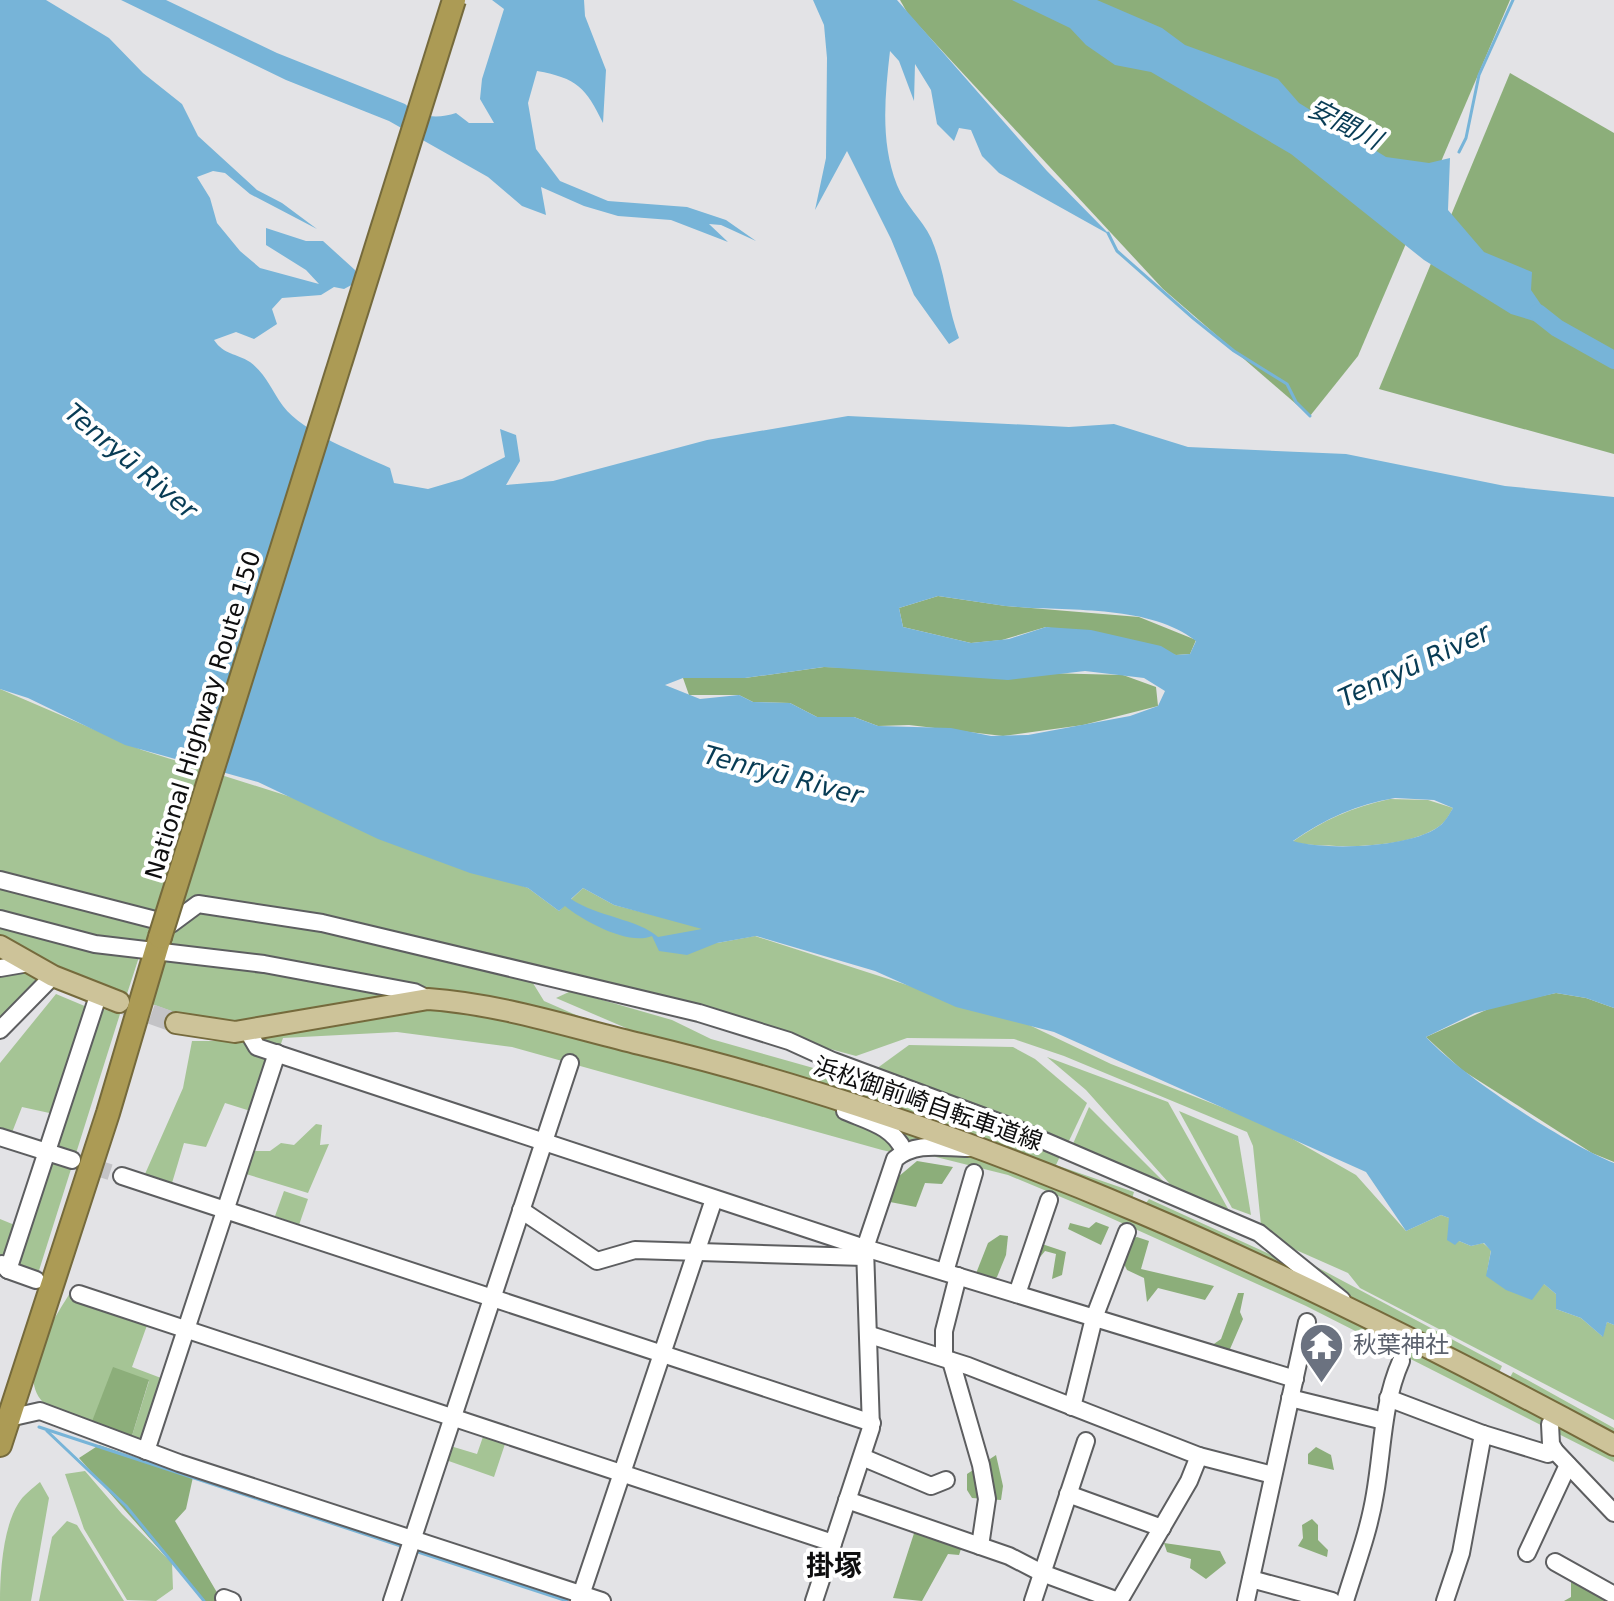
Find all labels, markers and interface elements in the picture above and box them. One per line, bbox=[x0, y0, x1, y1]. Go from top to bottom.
water label: 安間川 bbox=[1303, 93, 1389, 156]
water label: Tenryū River bbox=[59, 397, 205, 526]
street label: National Highway Route 150 bbox=[140, 547, 266, 883]
water label: Tenryū River bbox=[1334, 616, 1496, 713]
water label: Tenryū River bbox=[700, 739, 868, 811]
street label: 浜松御前崎自転車道線 bbox=[810, 1052, 1046, 1156]
temple icon: 秋葉神社 bbox=[1298, 1321, 1346, 1384]
place label: 秋葉神社 bbox=[1353, 1331, 1449, 1359]
district label: 掛塚 bbox=[806, 1549, 862, 1582]

